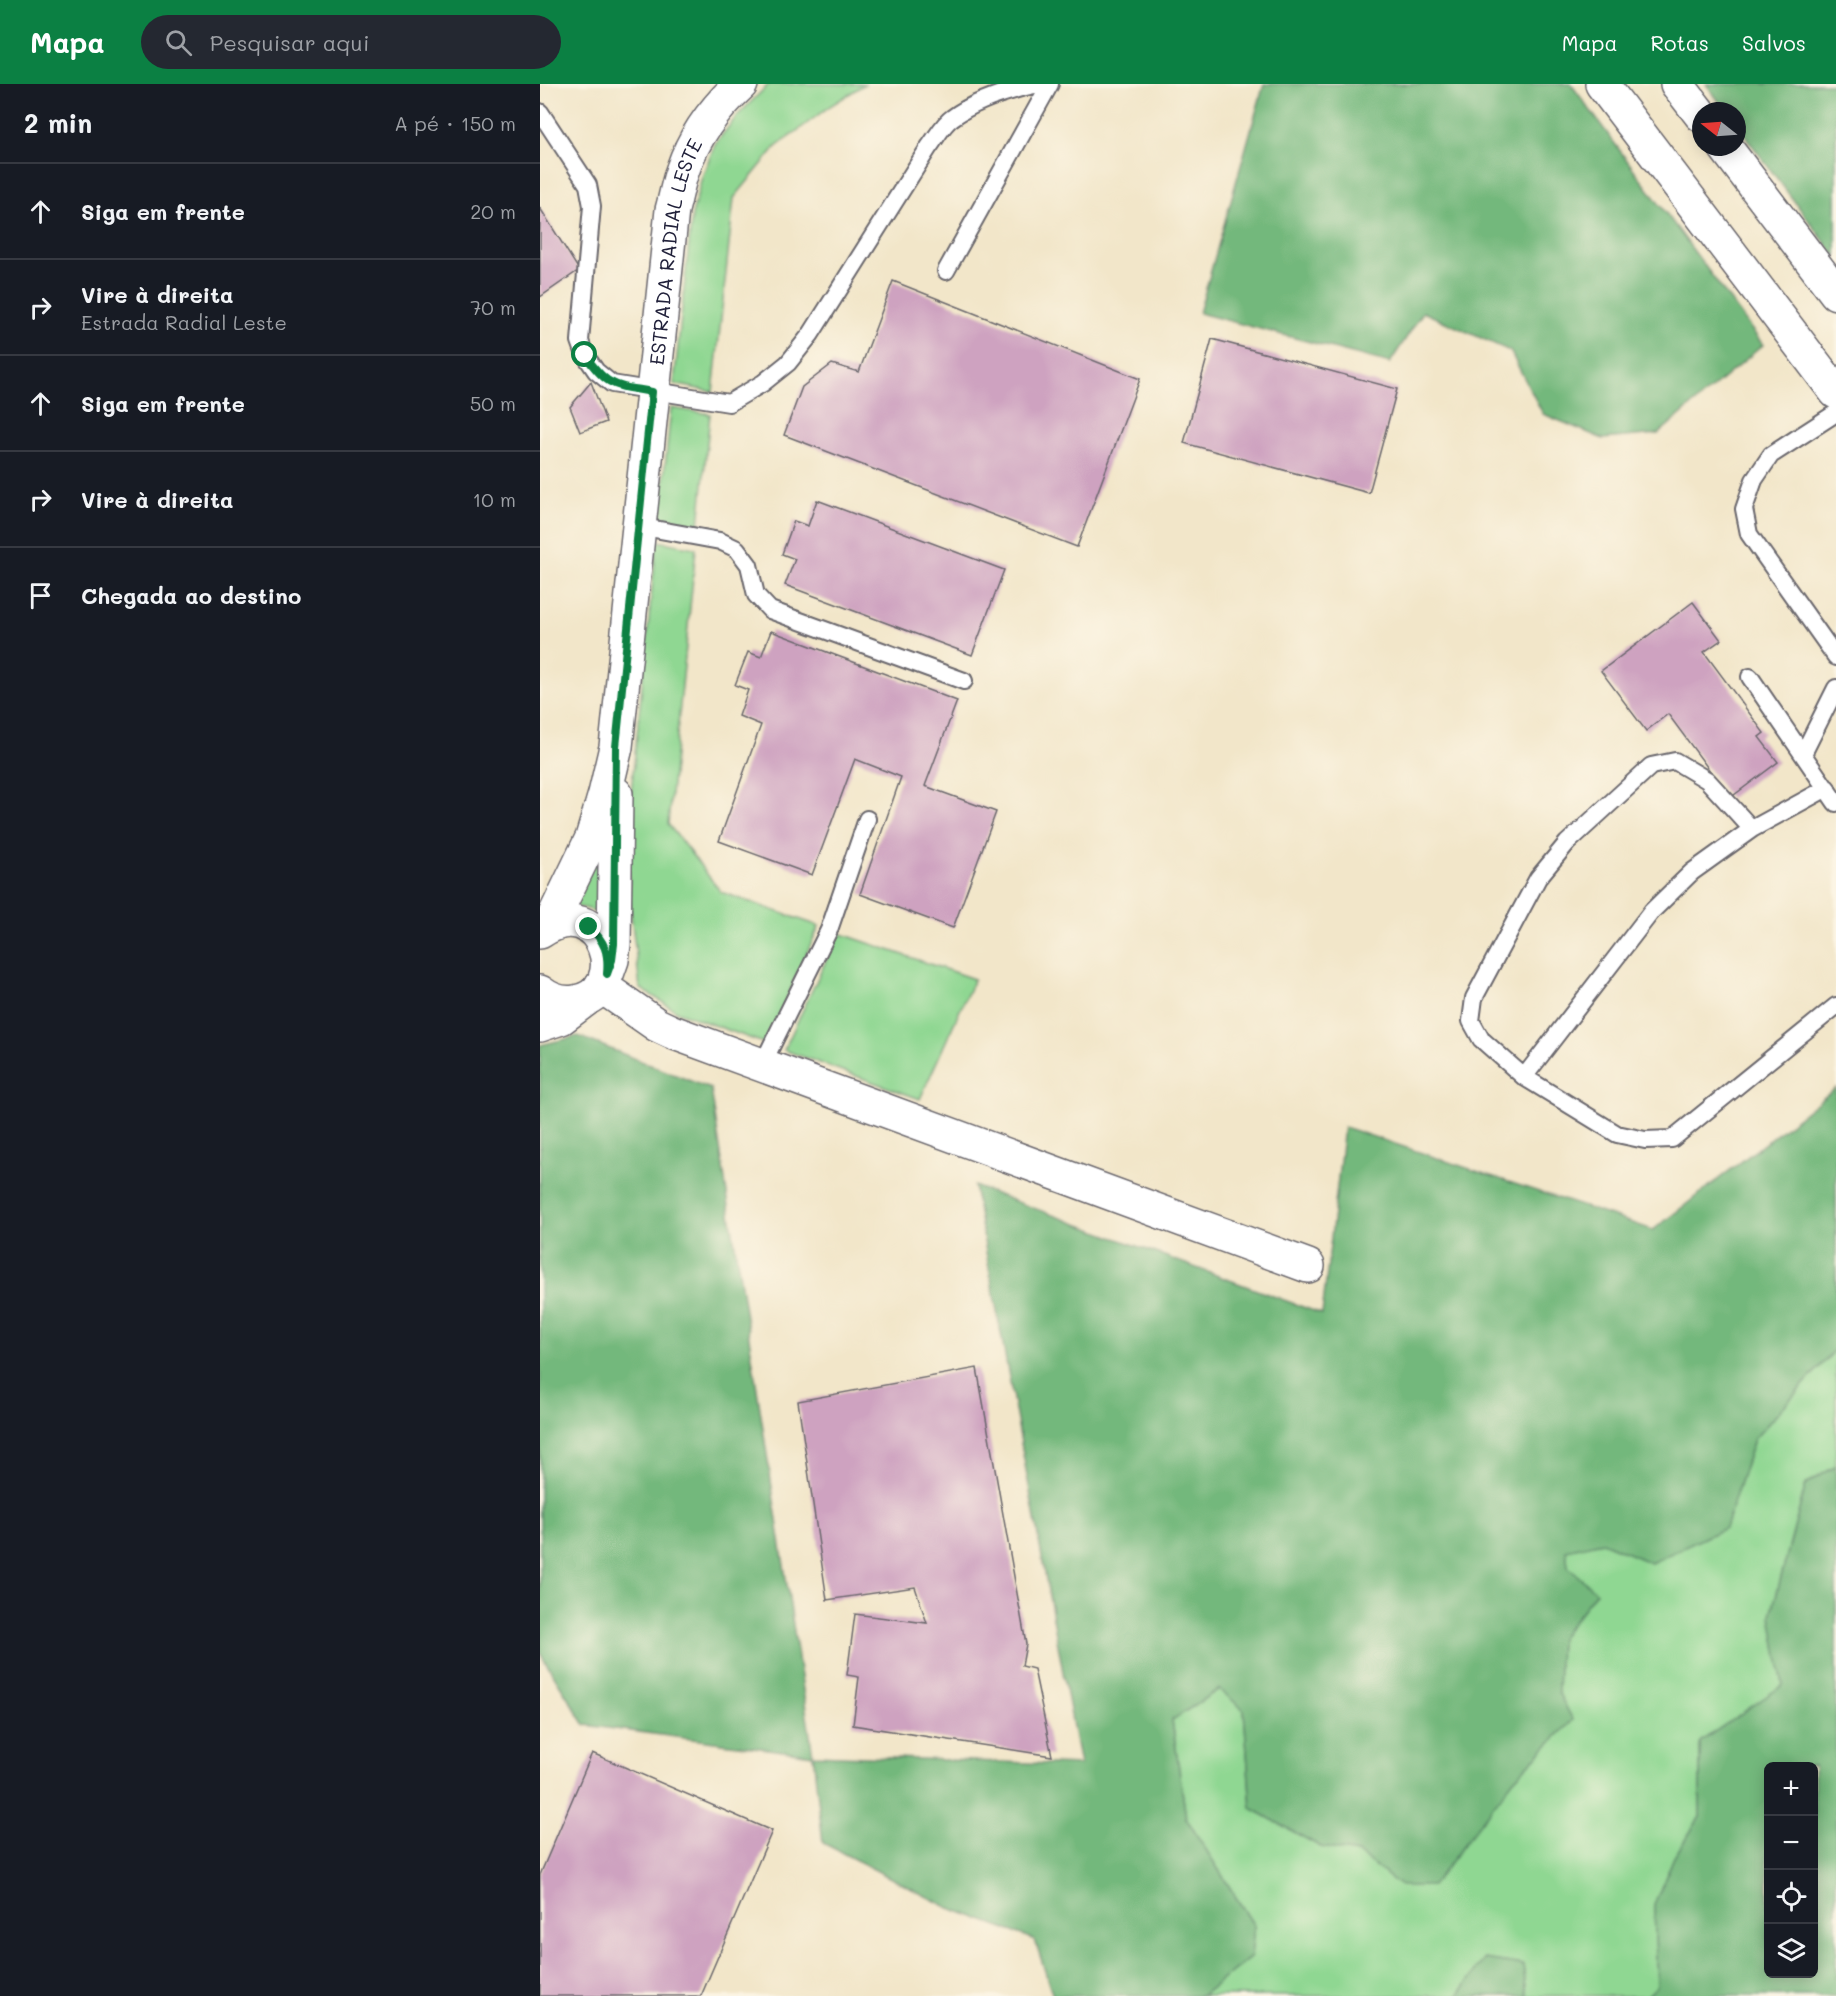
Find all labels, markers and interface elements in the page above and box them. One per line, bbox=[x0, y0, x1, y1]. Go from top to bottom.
search box bbox=[141, 15, 561, 69]
text: Mapa bbox=[30, 24, 105, 60]
icon: search bbox=[162, 26, 195, 59]
text: Pesquisar aqui bbox=[210, 28, 369, 57]
text: Mapa bbox=[1562, 29, 1618, 56]
text: Rotas bbox=[1651, 29, 1709, 56]
text: Salvos bbox=[1742, 29, 1806, 56]
north arrow bbox=[1692, 102, 1746, 156]
text: 2 min bbox=[24, 106, 92, 140]
text: A pé · 150 m bbox=[394, 110, 516, 136]
street label: ESTRADA RADIAL LESTE bbox=[643, 134, 707, 366]
icon: ahead bbox=[24, 195, 57, 228]
text: Siga em frente bbox=[81, 197, 245, 226]
text: 20 m bbox=[470, 198, 516, 224]
text: Vire à direita bbox=[81, 280, 234, 309]
icon: right bbox=[24, 291, 57, 324]
text: 70 m bbox=[470, 294, 516, 320]
text: Estrada Radial Leste bbox=[81, 309, 287, 335]
route start bbox=[571, 341, 597, 367]
icon: ahead bbox=[24, 387, 57, 420]
text: Siga em frente bbox=[81, 389, 245, 418]
text: 50 m bbox=[470, 390, 516, 416]
icon: right bbox=[24, 483, 57, 516]
text: Vire à direita bbox=[81, 485, 234, 514]
text: 10 m bbox=[472, 486, 516, 512]
icon: arrive bbox=[24, 579, 57, 612]
text: Chegada ao destino bbox=[81, 581, 301, 610]
route end bbox=[575, 913, 601, 939]
map controls bbox=[1764, 1762, 1818, 1978]
button: + bbox=[1764, 1762, 1818, 1816]
button: − bbox=[1764, 1816, 1818, 1870]
button: locate bbox=[1764, 1870, 1818, 1924]
button: layers bbox=[1764, 1924, 1818, 1978]

